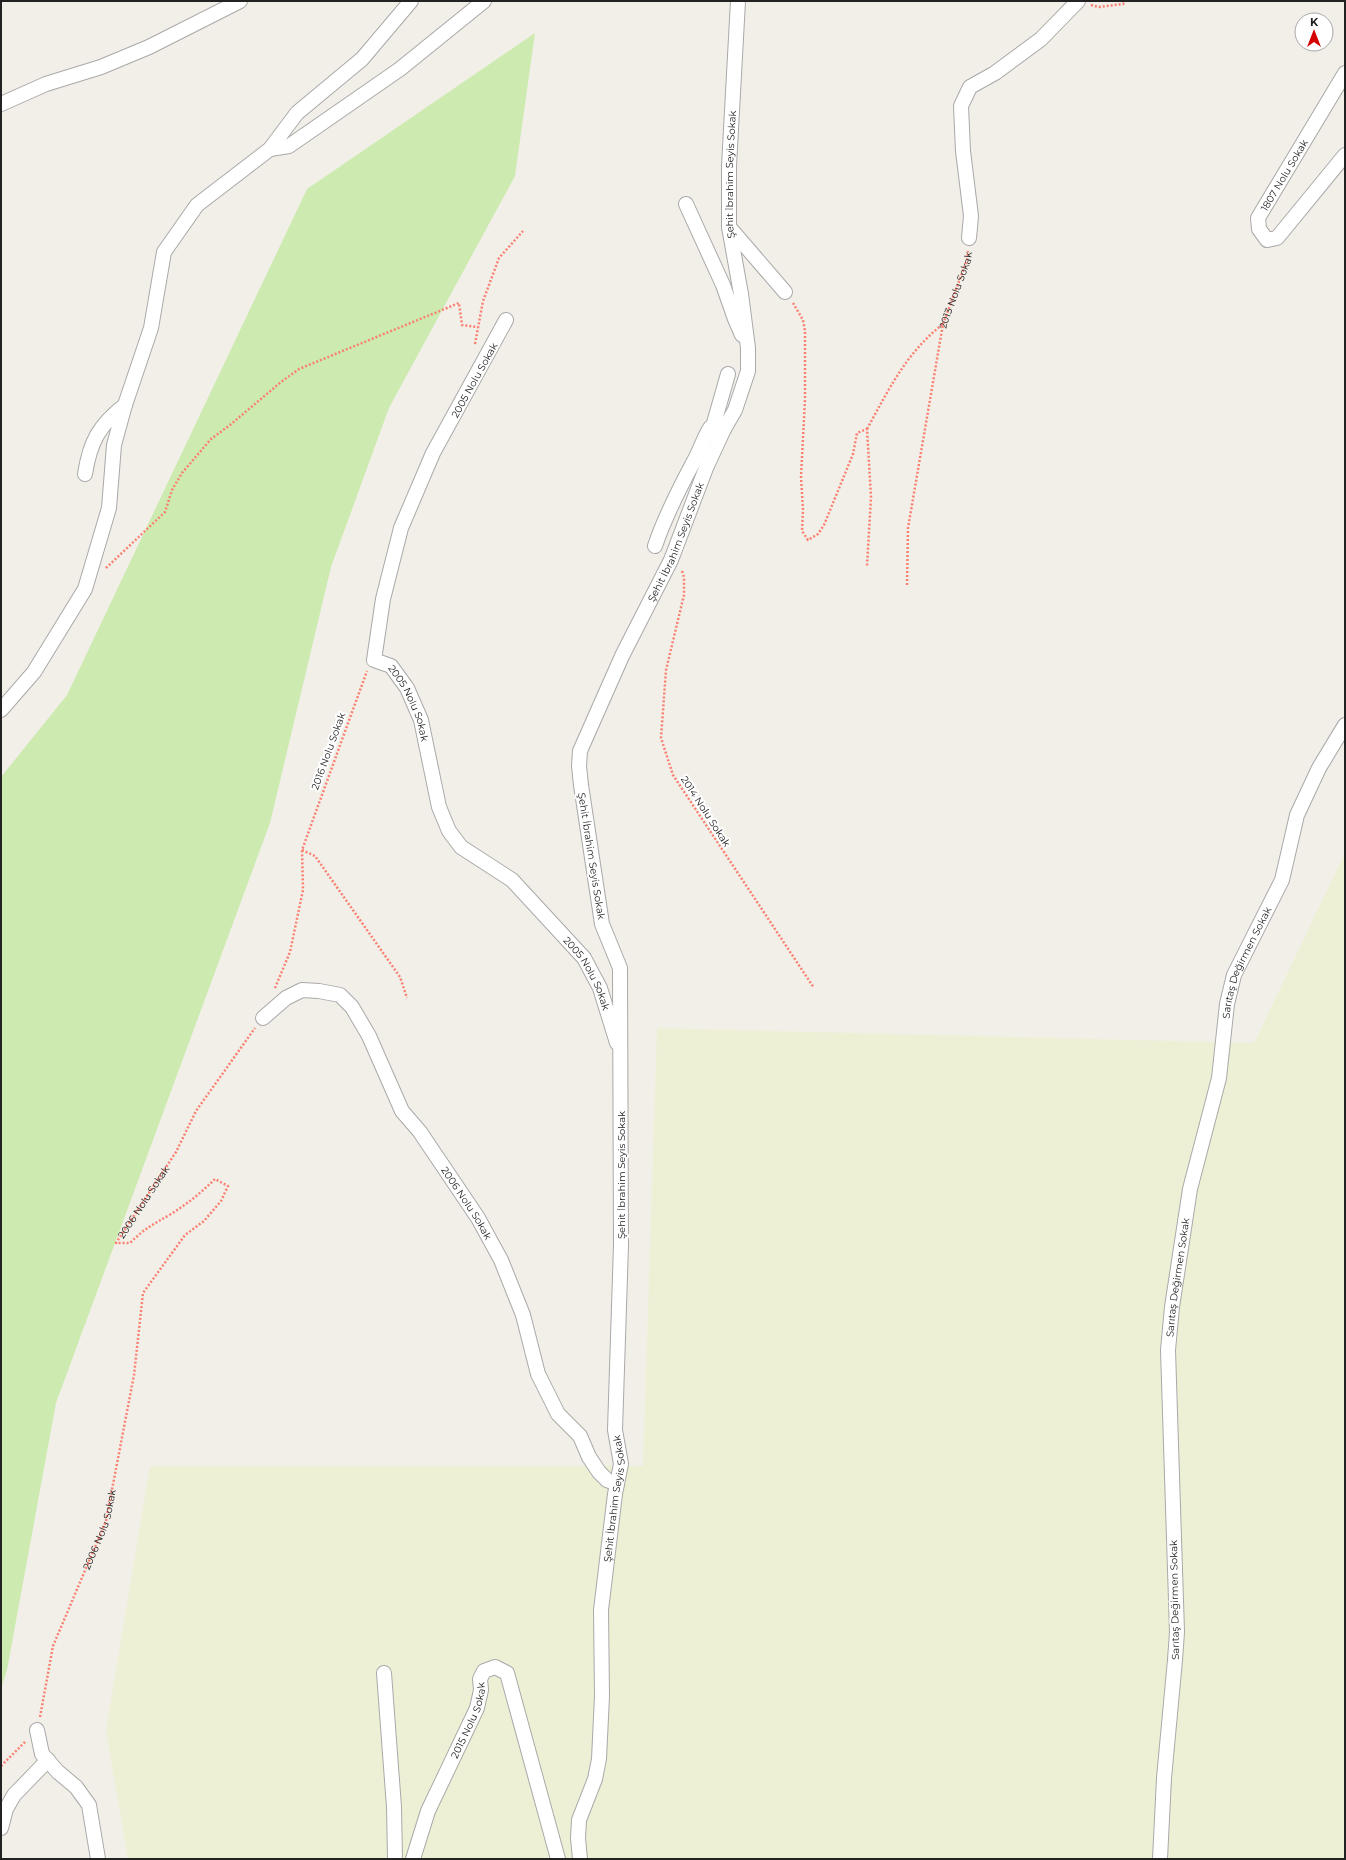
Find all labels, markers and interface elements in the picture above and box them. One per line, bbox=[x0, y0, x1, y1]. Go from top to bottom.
north arrow bbox=[1294, 12, 1334, 52]
text: K bbox=[1310, 15, 1319, 29]
street label: Şehit İbrahim Seyis Sokak bbox=[723, 110, 739, 240]
street label: 1807 Nolu Sokak bbox=[1258, 137, 1311, 214]
street label: 2013 Nolu Sokak bbox=[936, 251, 975, 330]
street label: 2005 Nolu Sokak bbox=[448, 340, 500, 420]
street label: Şehit İbrahim Seyis Sokak bbox=[645, 481, 707, 604]
street label: 2005 Nolu Sokak bbox=[385, 662, 431, 743]
street label: 2016 Nolu Sokak bbox=[308, 711, 348, 792]
street label: 2014 Nolu Sokak bbox=[678, 773, 733, 849]
street label: Şehit İbrahim Seyis Sokak bbox=[575, 792, 608, 920]
street label: Sarıtaş Değirmen Sokak bbox=[1219, 905, 1274, 1019]
street label: 2005 Nolu Sokak bbox=[561, 934, 612, 1012]
street label: Şehit İbrahim Seyis Sokak bbox=[615, 1111, 628, 1239]
street label: 2006 Nolu Sokak bbox=[115, 1163, 172, 1241]
street label: 2006 Nolu Sokak bbox=[438, 1164, 495, 1242]
street label: Sarıtaş Değirmen Sokak bbox=[1163, 1217, 1192, 1338]
street label: Şehit İbrahim Seyis Sokak bbox=[601, 1434, 628, 1563]
street label: 2006 Nolu Sokak bbox=[80, 1488, 119, 1572]
street label: Sarıtaş Değirmen Sokak bbox=[1167, 1540, 1182, 1660]
street label: 2015 Nolu Sokak bbox=[448, 1682, 488, 1761]

